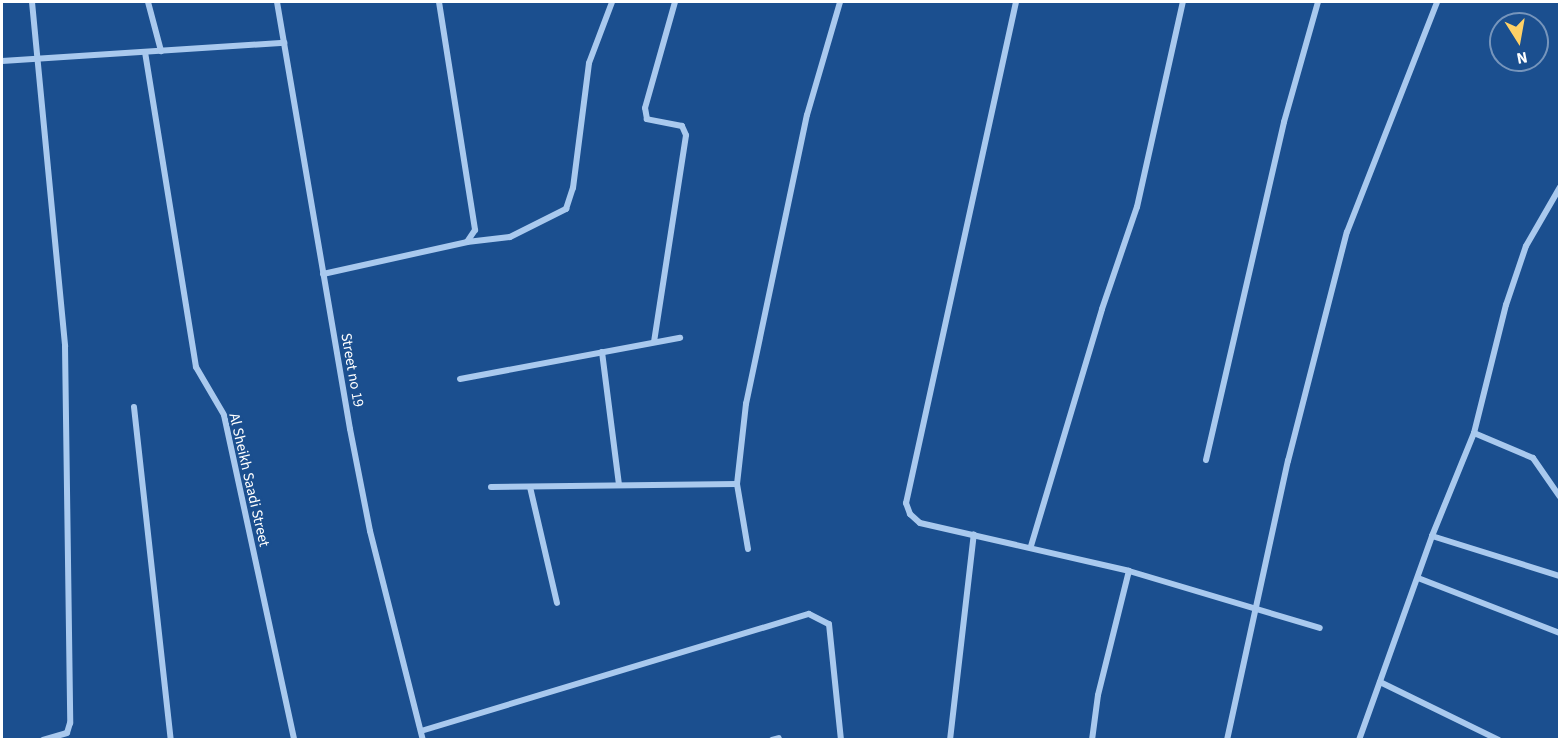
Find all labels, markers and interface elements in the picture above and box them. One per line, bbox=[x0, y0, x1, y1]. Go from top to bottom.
north arrow bbox=[1489, 12, 1549, 72]
text: N bbox=[1515, 46, 1529, 70]
street label: Street no 19 bbox=[337, 332, 367, 408]
street label: Al Sheikh Saadi Street bbox=[225, 411, 273, 549]

